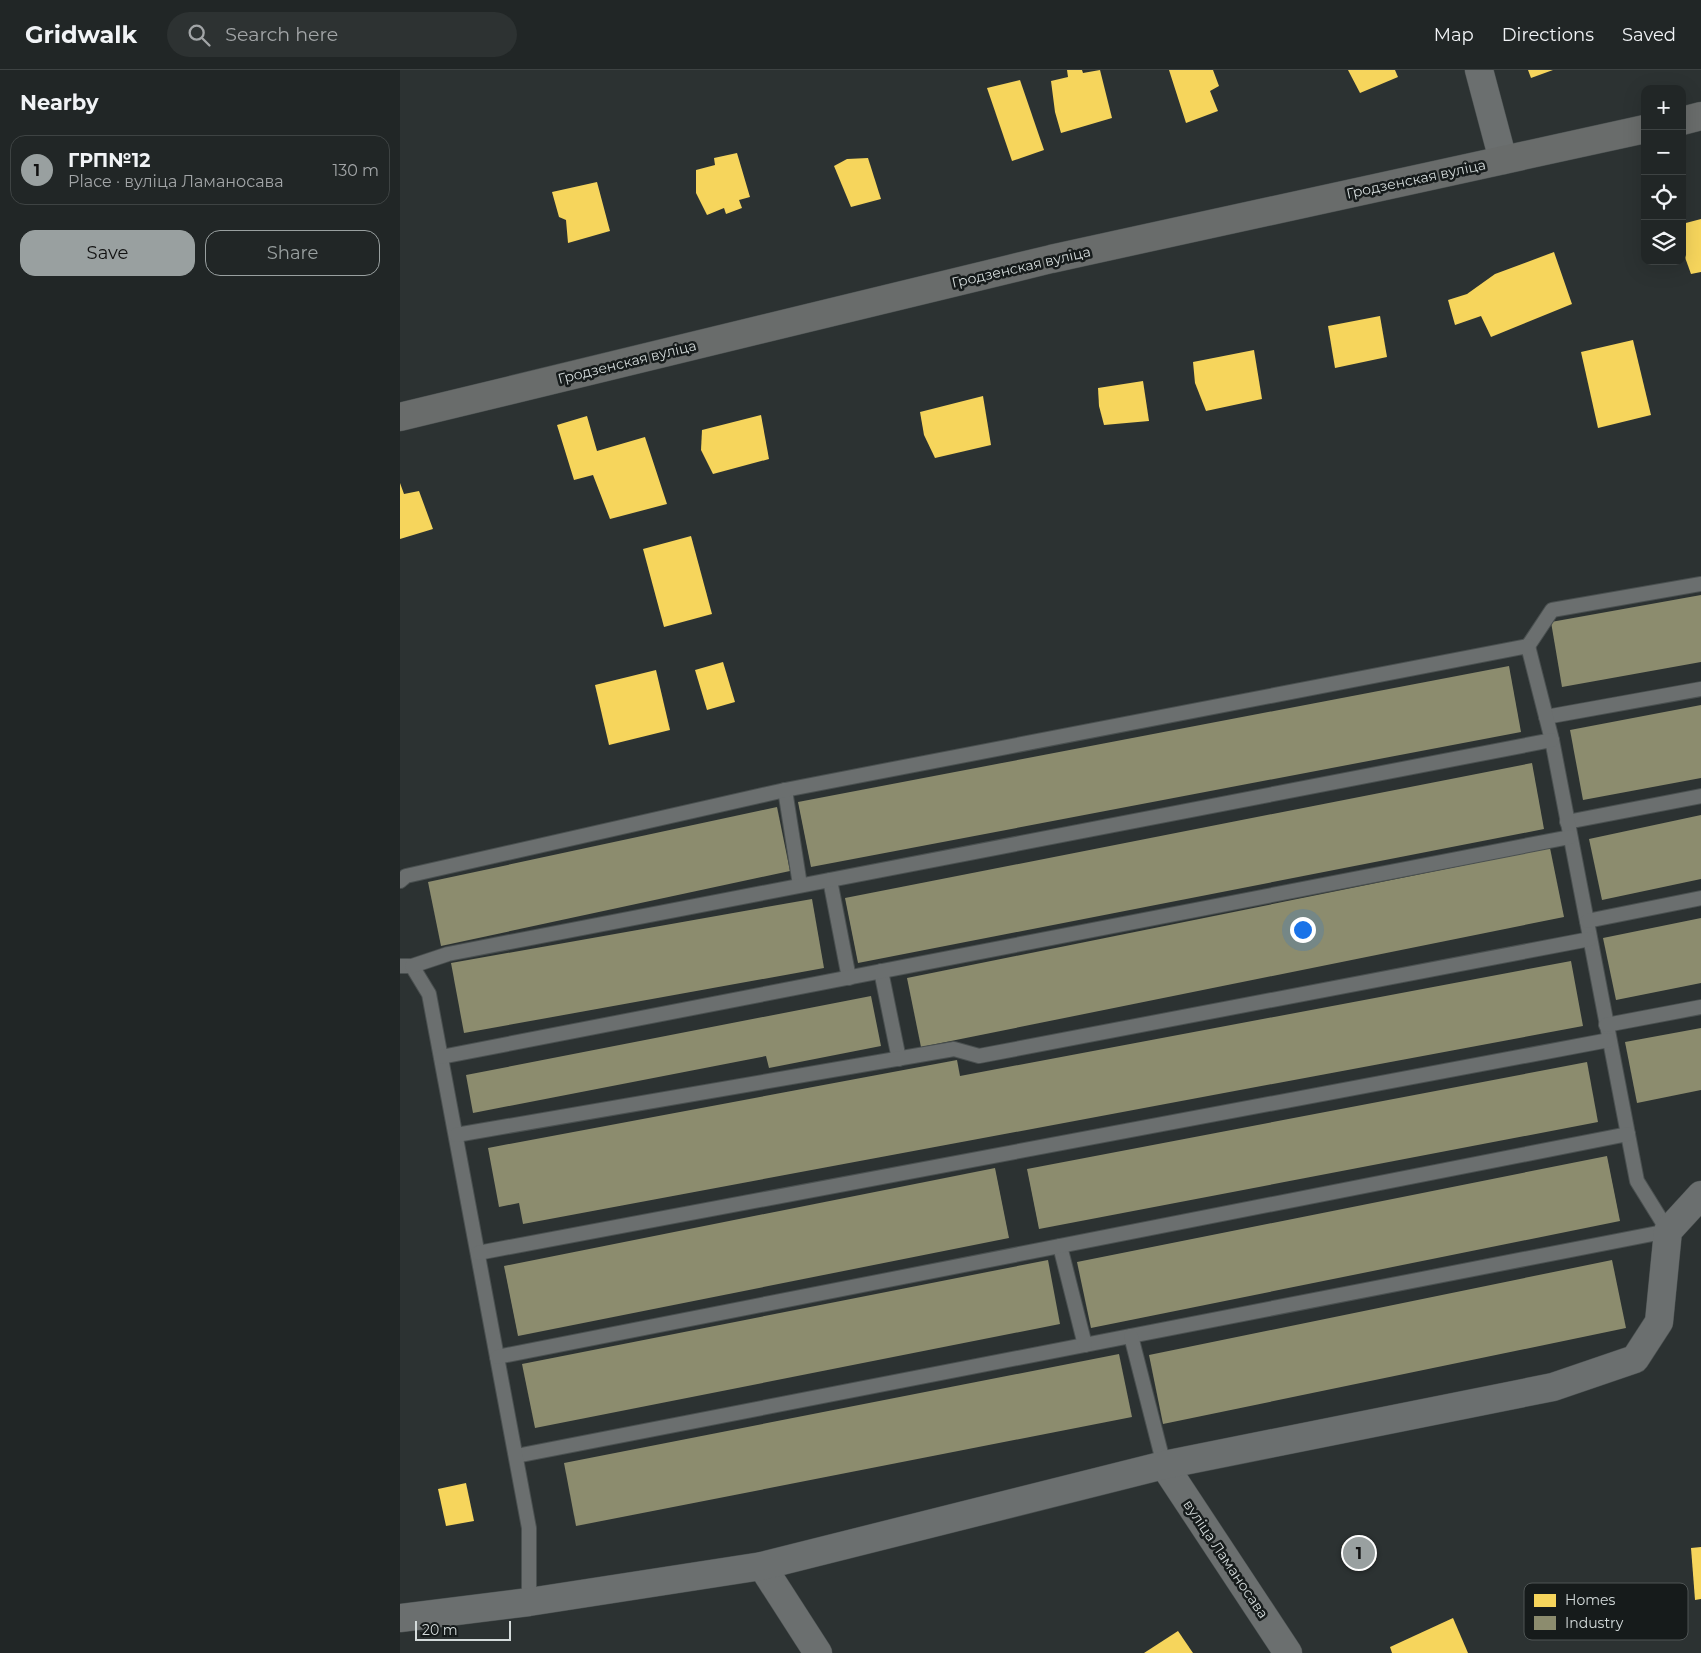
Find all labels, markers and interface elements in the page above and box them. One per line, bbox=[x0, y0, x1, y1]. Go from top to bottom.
search box bbox=[167, 12, 517, 57]
text: Gridwalk bbox=[25, 20, 137, 49]
icon: search bbox=[185, 21, 213, 49]
text: Search here bbox=[225, 23, 338, 46]
text: Map bbox=[1434, 24, 1474, 46]
text: Directions bbox=[1502, 24, 1594, 46]
text: Saved bbox=[1622, 24, 1676, 46]
map controls bbox=[1641, 85, 1686, 265]
button: + bbox=[1641, 85, 1686, 130]
text: Nearby bbox=[20, 90, 99, 115]
button: − bbox=[1641, 130, 1686, 175]
text: ГРП№12 bbox=[68, 149, 151, 172]
street label: Гродзенская вуліца bbox=[1345, 155, 1487, 203]
text: 1 bbox=[34, 161, 40, 180]
text: 130 m bbox=[332, 161, 379, 180]
text: Place · вуліца Ламаносава bbox=[68, 172, 284, 191]
button: locate bbox=[1641, 175, 1686, 220]
button: layers bbox=[1641, 220, 1686, 265]
button: Save bbox=[20, 230, 195, 276]
button: Share bbox=[205, 230, 380, 276]
street label: Гродзенская вуліца bbox=[950, 242, 1092, 292]
street label: Гродзенская вуліца bbox=[556, 336, 698, 388]
your location bbox=[1290, 917, 1316, 943]
street label: вуліца Ламаносава bbox=[1180, 1496, 1272, 1622]
pin: 1 bbox=[1343, 1534, 1375, 1572]
legend bbox=[1524, 1583, 1688, 1640]
text: Homes bbox=[1565, 1591, 1615, 1609]
text: Industry bbox=[1565, 1614, 1624, 1632]
scale bar bbox=[415, 1618, 511, 1641]
text: 20 m bbox=[422, 1621, 458, 1639]

